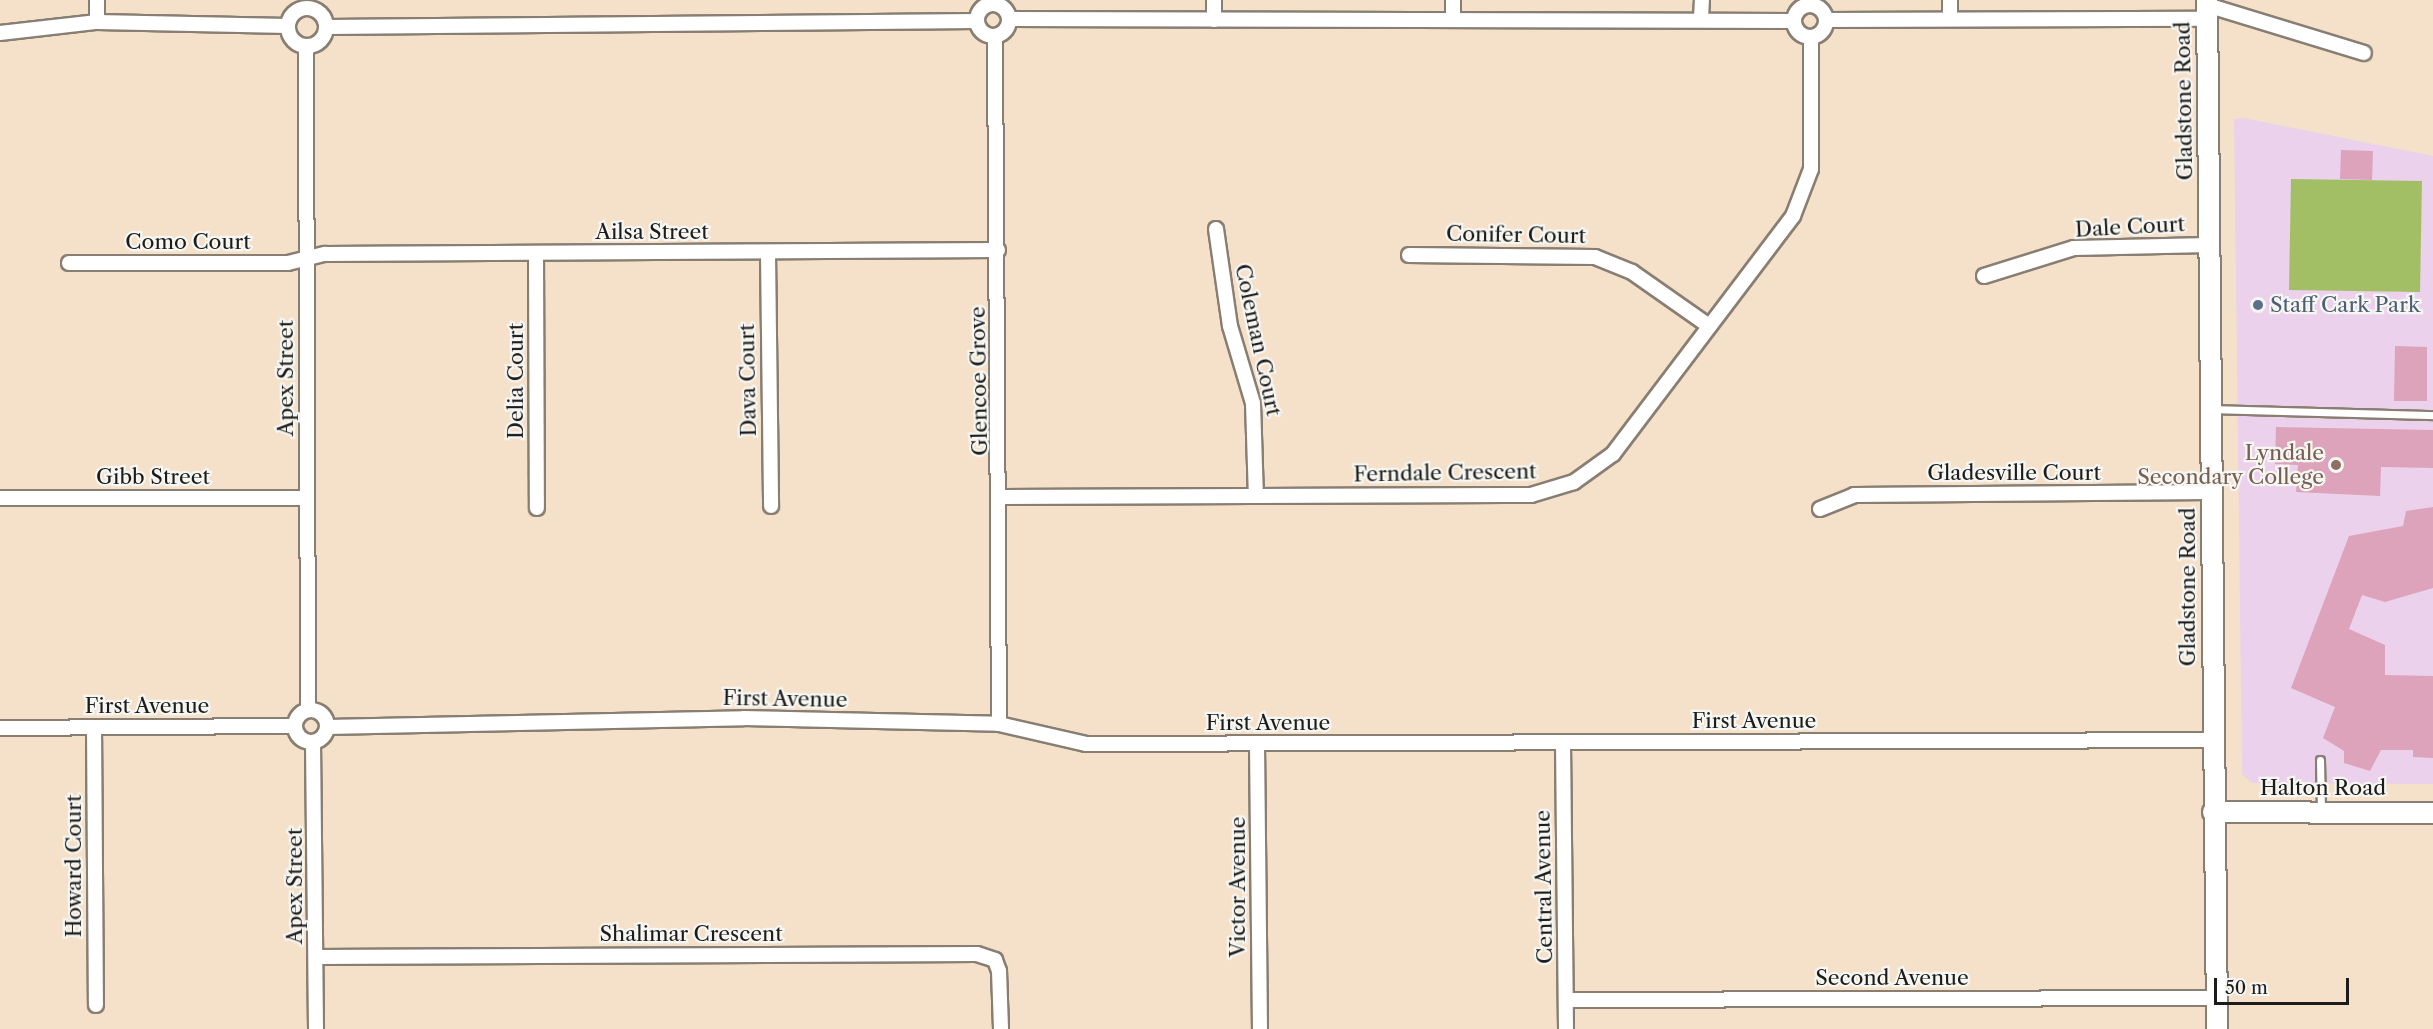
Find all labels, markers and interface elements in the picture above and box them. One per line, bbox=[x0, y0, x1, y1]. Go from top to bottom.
street label: Gladstone Road bbox=[2170, 21, 2198, 181]
street label: Dale Court bbox=[2074, 212, 2186, 242]
street label: Ailsa Street bbox=[595, 219, 709, 245]
street label: Conifer Court bbox=[1446, 221, 1586, 249]
street label: Como Court bbox=[125, 229, 251, 255]
street label: Coleman Court bbox=[1230, 262, 1286, 418]
place label: Staff Cark Park bbox=[2270, 292, 2421, 318]
marker: Staff Cark Park bbox=[2251, 298, 2265, 312]
street label: Glencoe Grove bbox=[965, 306, 993, 456]
street label: Apex Street bbox=[273, 320, 299, 436]
street label: Delia Court bbox=[503, 323, 529, 439]
street label: Dava Court bbox=[734, 323, 762, 437]
place label: Lyndale Secondary College bbox=[2137, 440, 2324, 490]
marker: Lyndale Secondary College bbox=[2329, 458, 2343, 472]
street label: Ferndale Crescent bbox=[1353, 459, 1537, 487]
street label: Gladesville Court bbox=[1927, 460, 2101, 486]
street label: Gibb Street bbox=[96, 464, 210, 490]
street label: Gladstone Road bbox=[2175, 508, 2201, 666]
street label: First Avenue bbox=[722, 685, 848, 713]
street label: First Avenue bbox=[84, 693, 210, 719]
street label: First Avenue bbox=[1691, 708, 1817, 734]
street label: First Avenue bbox=[1205, 710, 1331, 736]
street label: Halton Road bbox=[2260, 775, 2386, 801]
street label: Howard Court bbox=[61, 795, 87, 937]
street label: Central Avenue bbox=[1530, 809, 1558, 965]
street label: Victor Avenue bbox=[1225, 816, 1251, 958]
street label: Apex Street bbox=[282, 828, 308, 944]
street label: Shalimar Crescent bbox=[599, 921, 783, 947]
street label: Second Avenue bbox=[1815, 965, 1969, 991]
scale bar bbox=[2217, 966, 2352, 1004]
text: 50 m bbox=[2225, 977, 2268, 999]

